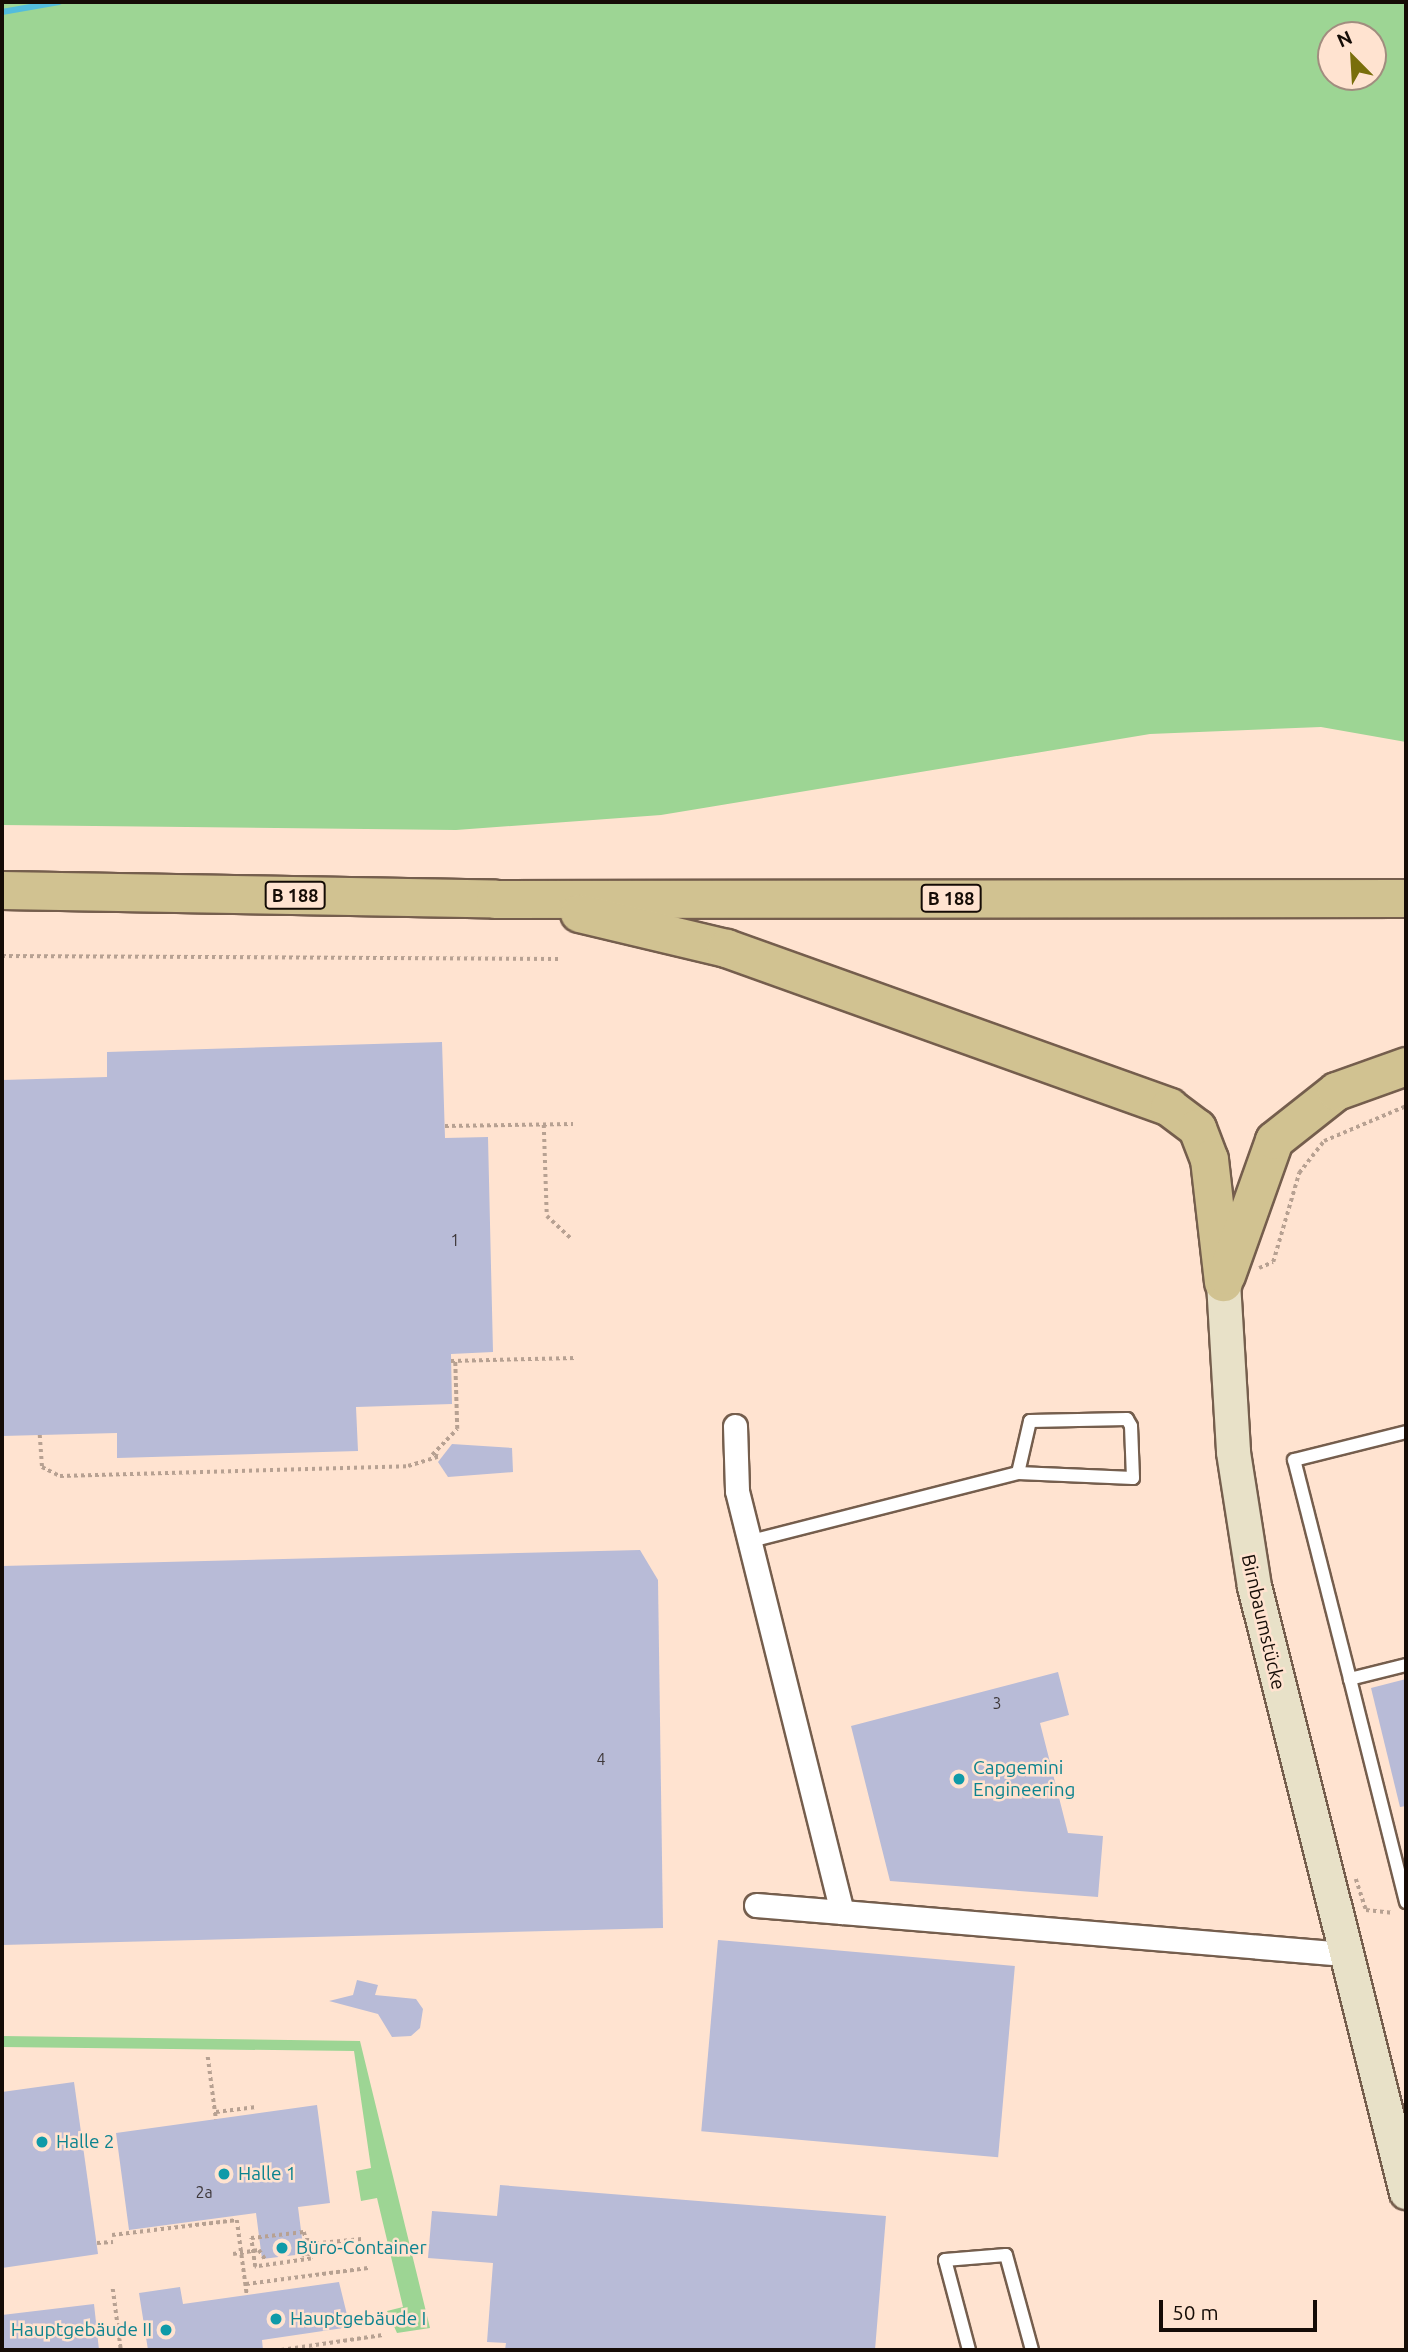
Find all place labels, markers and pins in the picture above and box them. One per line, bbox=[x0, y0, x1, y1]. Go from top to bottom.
place label: Capgemini Engineering bbox=[973, 1757, 1075, 1801]
marker: Capgemini Engineering bbox=[951, 1771, 967, 1787]
place label: Halle 2 bbox=[56, 2131, 115, 2153]
marker: Halle 2 bbox=[34, 2134, 50, 2150]
place label: Halle 1 bbox=[238, 2163, 297, 2185]
marker: Halle 1 bbox=[216, 2166, 232, 2182]
place label: Büro-Container bbox=[296, 2237, 427, 2259]
marker: Büro-Container bbox=[274, 2240, 290, 2256]
place label: Hauptgebäude I bbox=[290, 2308, 426, 2330]
marker: Hauptgebäude I bbox=[268, 2311, 284, 2327]
place label: Hauptgebäude II bbox=[11, 2319, 152, 2341]
marker: Hauptgebäude II bbox=[158, 2322, 174, 2338]

